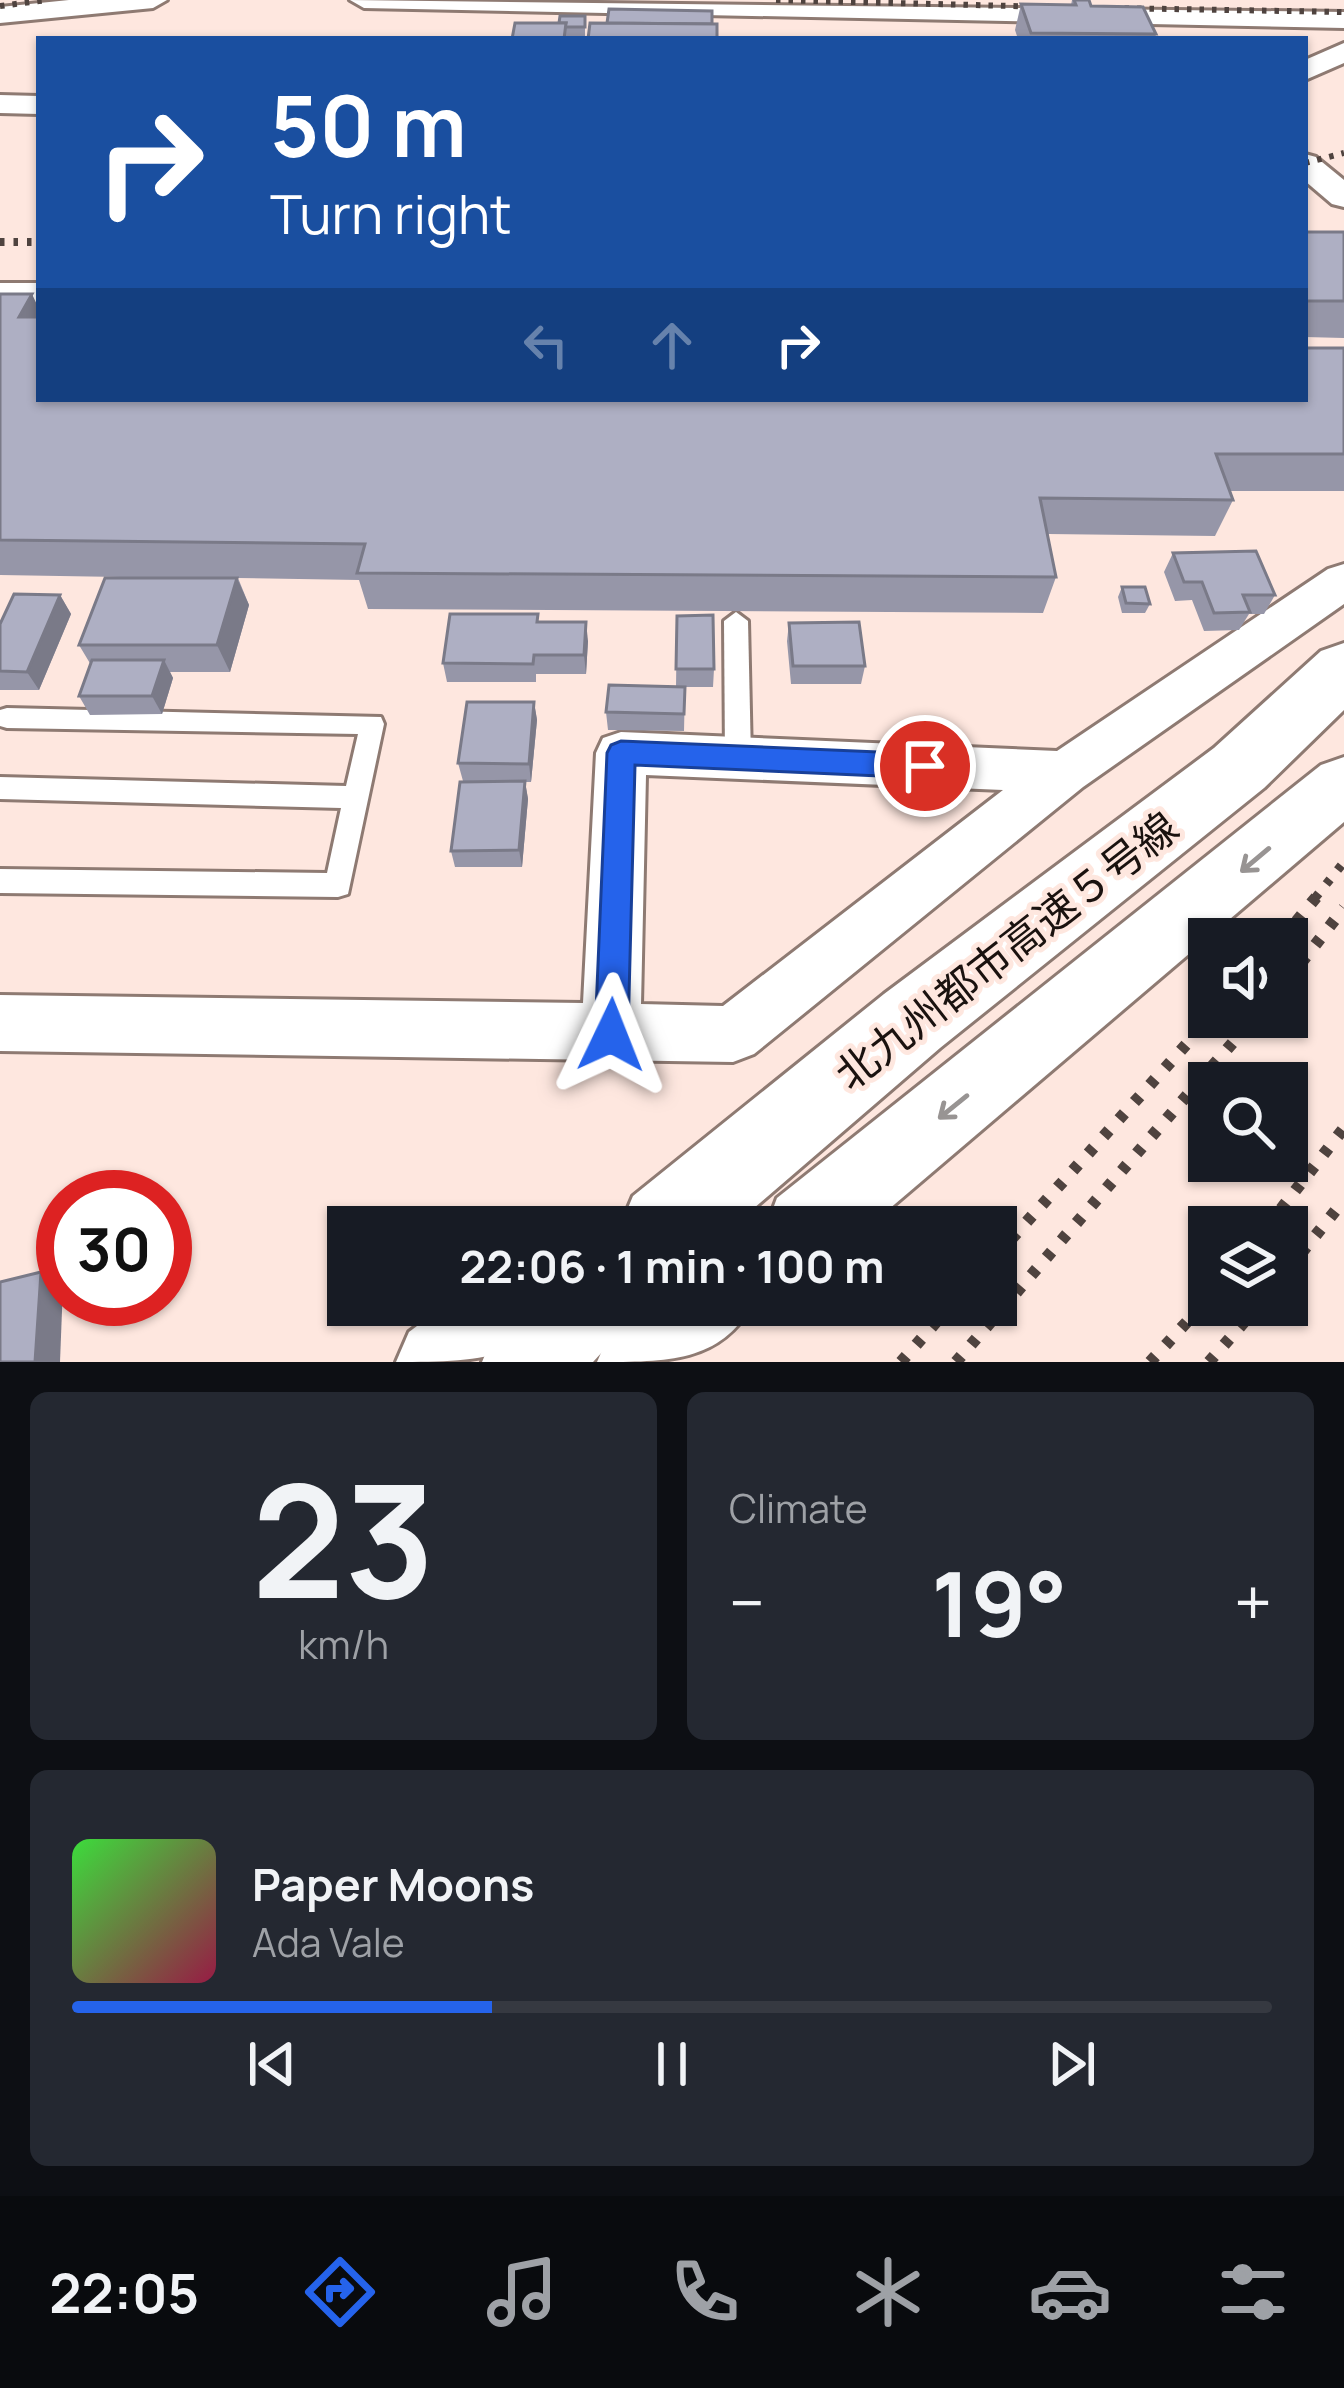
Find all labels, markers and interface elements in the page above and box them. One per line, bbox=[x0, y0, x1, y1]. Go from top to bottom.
text: 50 m bbox=[270, 67, 467, 182]
icon: right bbox=[72, 84, 228, 240]
text: Turn right bbox=[270, 176, 512, 250]
icon: left bbox=[513, 312, 579, 378]
icon: ahead bbox=[639, 312, 705, 378]
icon: right bbox=[765, 312, 831, 378]
pin bbox=[874, 715, 976, 817]
icon: arrive bbox=[892, 733, 958, 799]
street label: 北九州都市高速５号線 bbox=[823, 798, 1189, 1102]
one-way arrow bbox=[1240, 845, 1271, 873]
map controls bbox=[1188, 918, 1308, 1326]
button: sound bbox=[1188, 918, 1308, 1038]
position arrow bbox=[548, 972, 674, 1098]
button: search bbox=[1188, 1062, 1308, 1182]
one-way arrow bbox=[938, 1093, 970, 1120]
speed limit sign: 30 bbox=[36, 1170, 192, 1326]
button: layers bbox=[1188, 1206, 1308, 1326]
text: 22:06 · 1 min · 100 m bbox=[460, 1235, 884, 1297]
text: 23 bbox=[252, 1432, 435, 1645]
text: Climate bbox=[729, 1481, 868, 1535]
text: 19° bbox=[931, 1541, 1067, 1664]
text: − bbox=[729, 1557, 765, 1647]
text: + bbox=[1234, 1557, 1272, 1647]
text: km/h bbox=[298, 1617, 389, 1671]
text: Paper Moons bbox=[252, 1853, 534, 1915]
text: Ada Vale bbox=[252, 1915, 405, 1969]
icon: previous bbox=[239, 2031, 305, 2097]
icon: pause bbox=[639, 2031, 705, 2097]
icon: next bbox=[1039, 2031, 1105, 2097]
icon: directions bbox=[298, 2250, 382, 2334]
icon: music bbox=[480, 2250, 564, 2334]
icon: phone bbox=[663, 2250, 747, 2334]
icon: climate bbox=[846, 2250, 930, 2334]
icon: car bbox=[1028, 2250, 1112, 2334]
icon: filters bbox=[1211, 2250, 1295, 2334]
text: 22:05 bbox=[49, 2255, 199, 2329]

